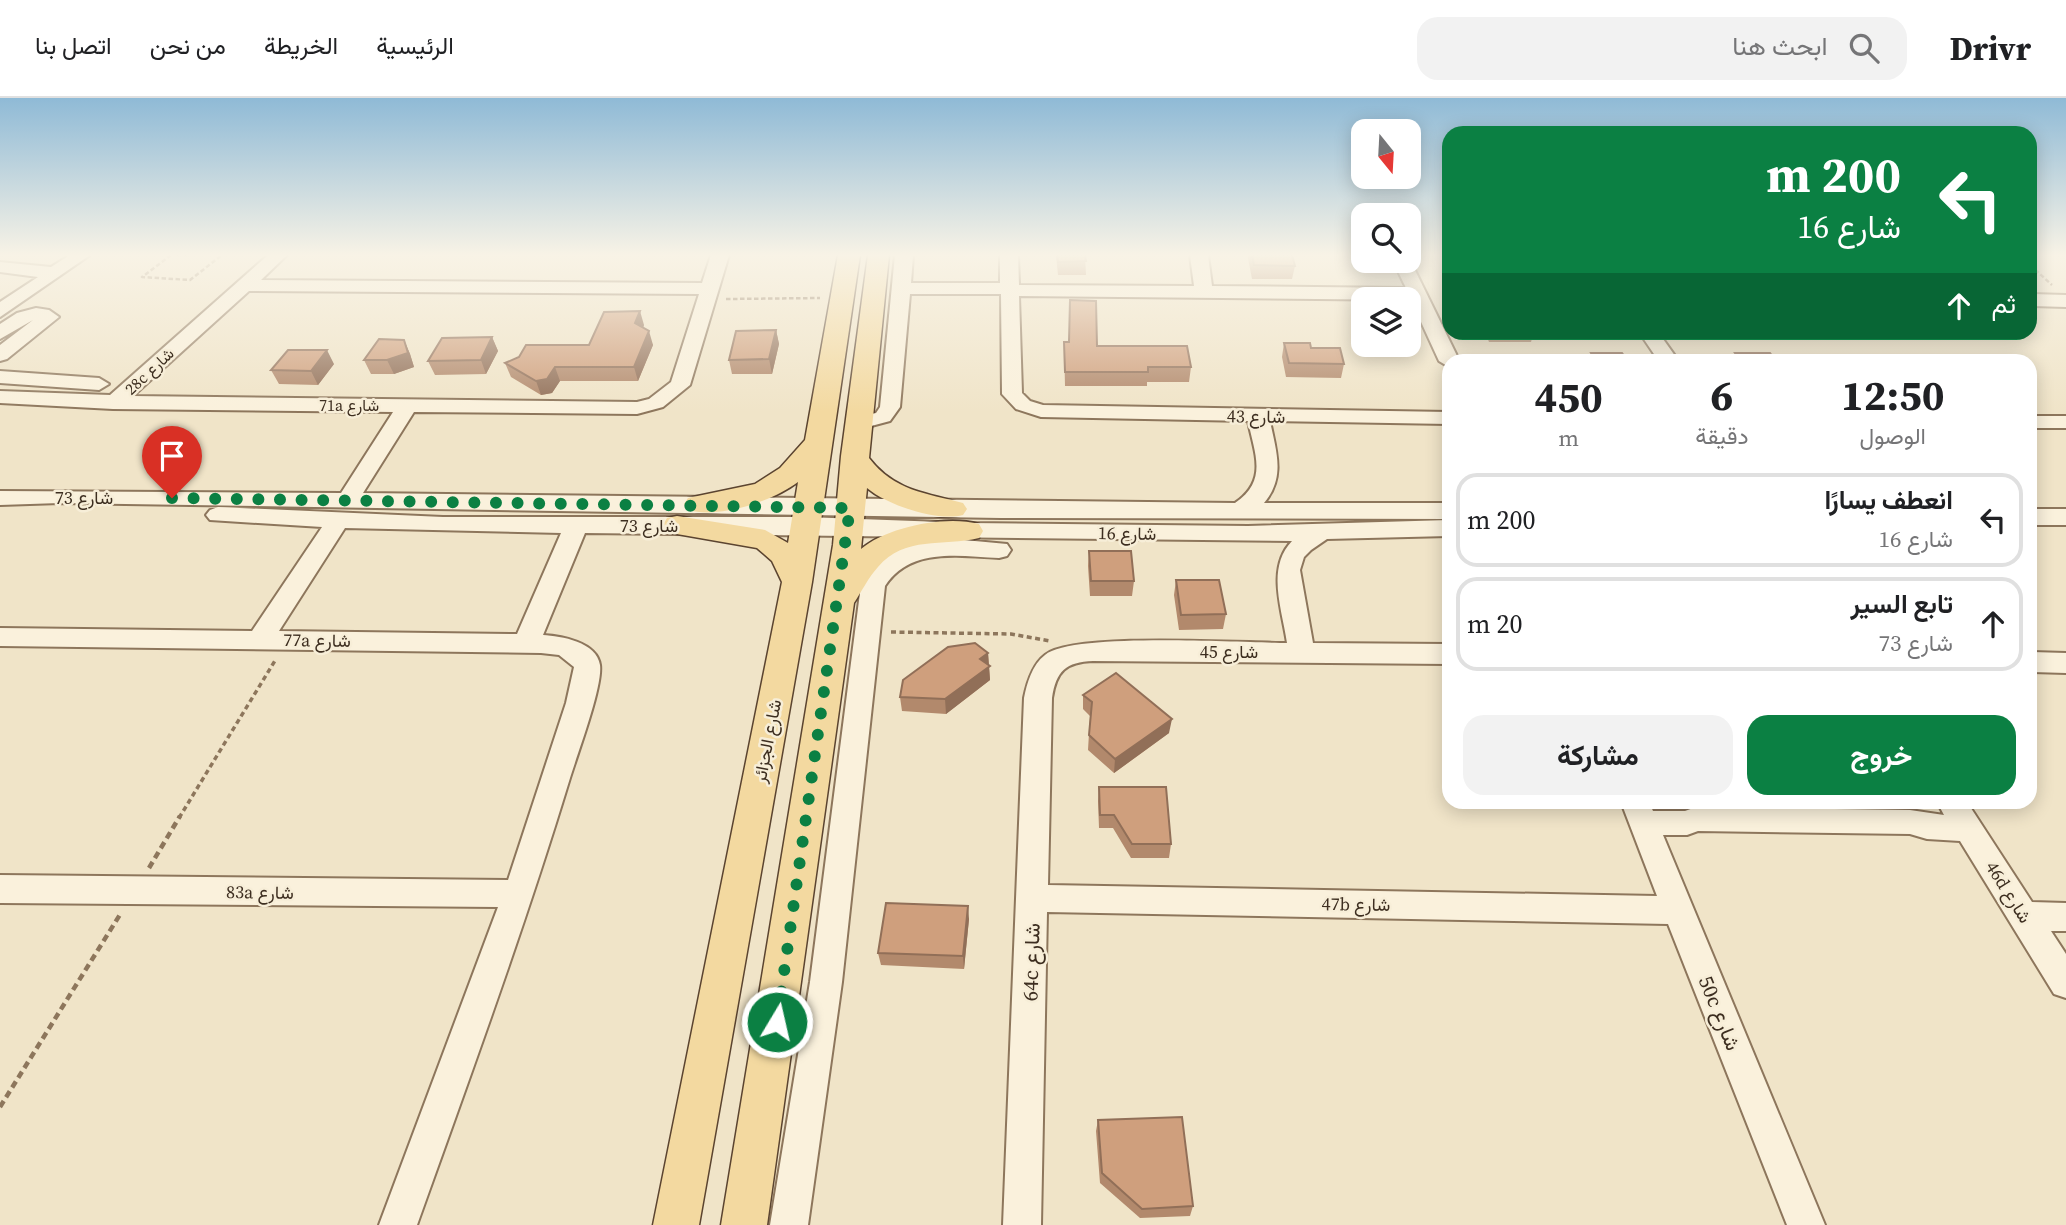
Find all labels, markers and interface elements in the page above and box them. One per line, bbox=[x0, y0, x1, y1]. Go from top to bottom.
search box bbox=[1417, 17, 1907, 80]
text: Drivr bbox=[1949, 26, 2031, 71]
text: ابحث هنا bbox=[1732, 28, 1827, 64]
text: اتصل بنا bbox=[35, 29, 112, 62]
text: من نحن bbox=[150, 29, 226, 62]
text: الخريطة bbox=[264, 29, 338, 62]
text: الرئيسية bbox=[376, 29, 454, 62]
icon: search bbox=[1845, 29, 1883, 67]
north arrow bbox=[1351, 119, 1421, 189]
map controls bbox=[1351, 119, 1421, 357]
text: 200 m bbox=[1766, 141, 1901, 208]
icon: left bbox=[1925, 154, 2016, 245]
button: search bbox=[1351, 203, 1421, 273]
text: شارع 16 bbox=[1797, 205, 1901, 249]
text: ثم bbox=[1992, 286, 2016, 322]
button: layers bbox=[1351, 287, 1421, 357]
icon: ahead bbox=[1940, 287, 1978, 325]
street label: 28c شارع bbox=[120, 343, 179, 400]
text: 6 bbox=[1710, 366, 1733, 424]
text: 12:50 bbox=[1841, 366, 1945, 424]
text: 450 bbox=[1534, 368, 1603, 426]
street label: 71a شارع bbox=[319, 394, 379, 417]
street label: شارع 43 bbox=[1227, 403, 1285, 429]
text: دقيقة bbox=[1695, 420, 1748, 452]
text: الوصول bbox=[1860, 420, 1926, 452]
text: m bbox=[1558, 422, 1579, 454]
pin bbox=[142, 426, 202, 498]
icon: arrive bbox=[153, 437, 191, 475]
text: انعطف يسارًا bbox=[1824, 482, 1953, 518]
street label: شارع 73 bbox=[55, 485, 113, 510]
icon: left bbox=[1974, 501, 2012, 539]
text: 200 m bbox=[1467, 502, 1536, 538]
street label: شارع 73 bbox=[620, 513, 678, 538]
street label: شارع 16 bbox=[1098, 520, 1156, 546]
text: شارع 16 bbox=[1878, 523, 1953, 555]
text: تابع السير bbox=[1850, 586, 1953, 622]
icon: ahead bbox=[1974, 605, 2012, 643]
text: 20 m bbox=[1467, 606, 1523, 642]
street label: 77a شارع bbox=[283, 627, 351, 653]
text: شارع 73 bbox=[1878, 627, 1953, 659]
street label: شارع 45 bbox=[1200, 639, 1258, 664]
street label: شارع الجزائر bbox=[746, 697, 787, 786]
button: مشاركة bbox=[1463, 715, 1733, 795]
button: خروج bbox=[1747, 715, 2016, 795]
street label: 46d شارع bbox=[1980, 856, 2038, 928]
street label: 83a شارع bbox=[226, 879, 294, 905]
street label: 47b شارع bbox=[1321, 891, 1391, 917]
street label: 64c شارع bbox=[1015, 922, 1047, 1002]
street label: 50c شارع bbox=[1692, 971, 1748, 1055]
position arrow bbox=[740, 985, 814, 1059]

